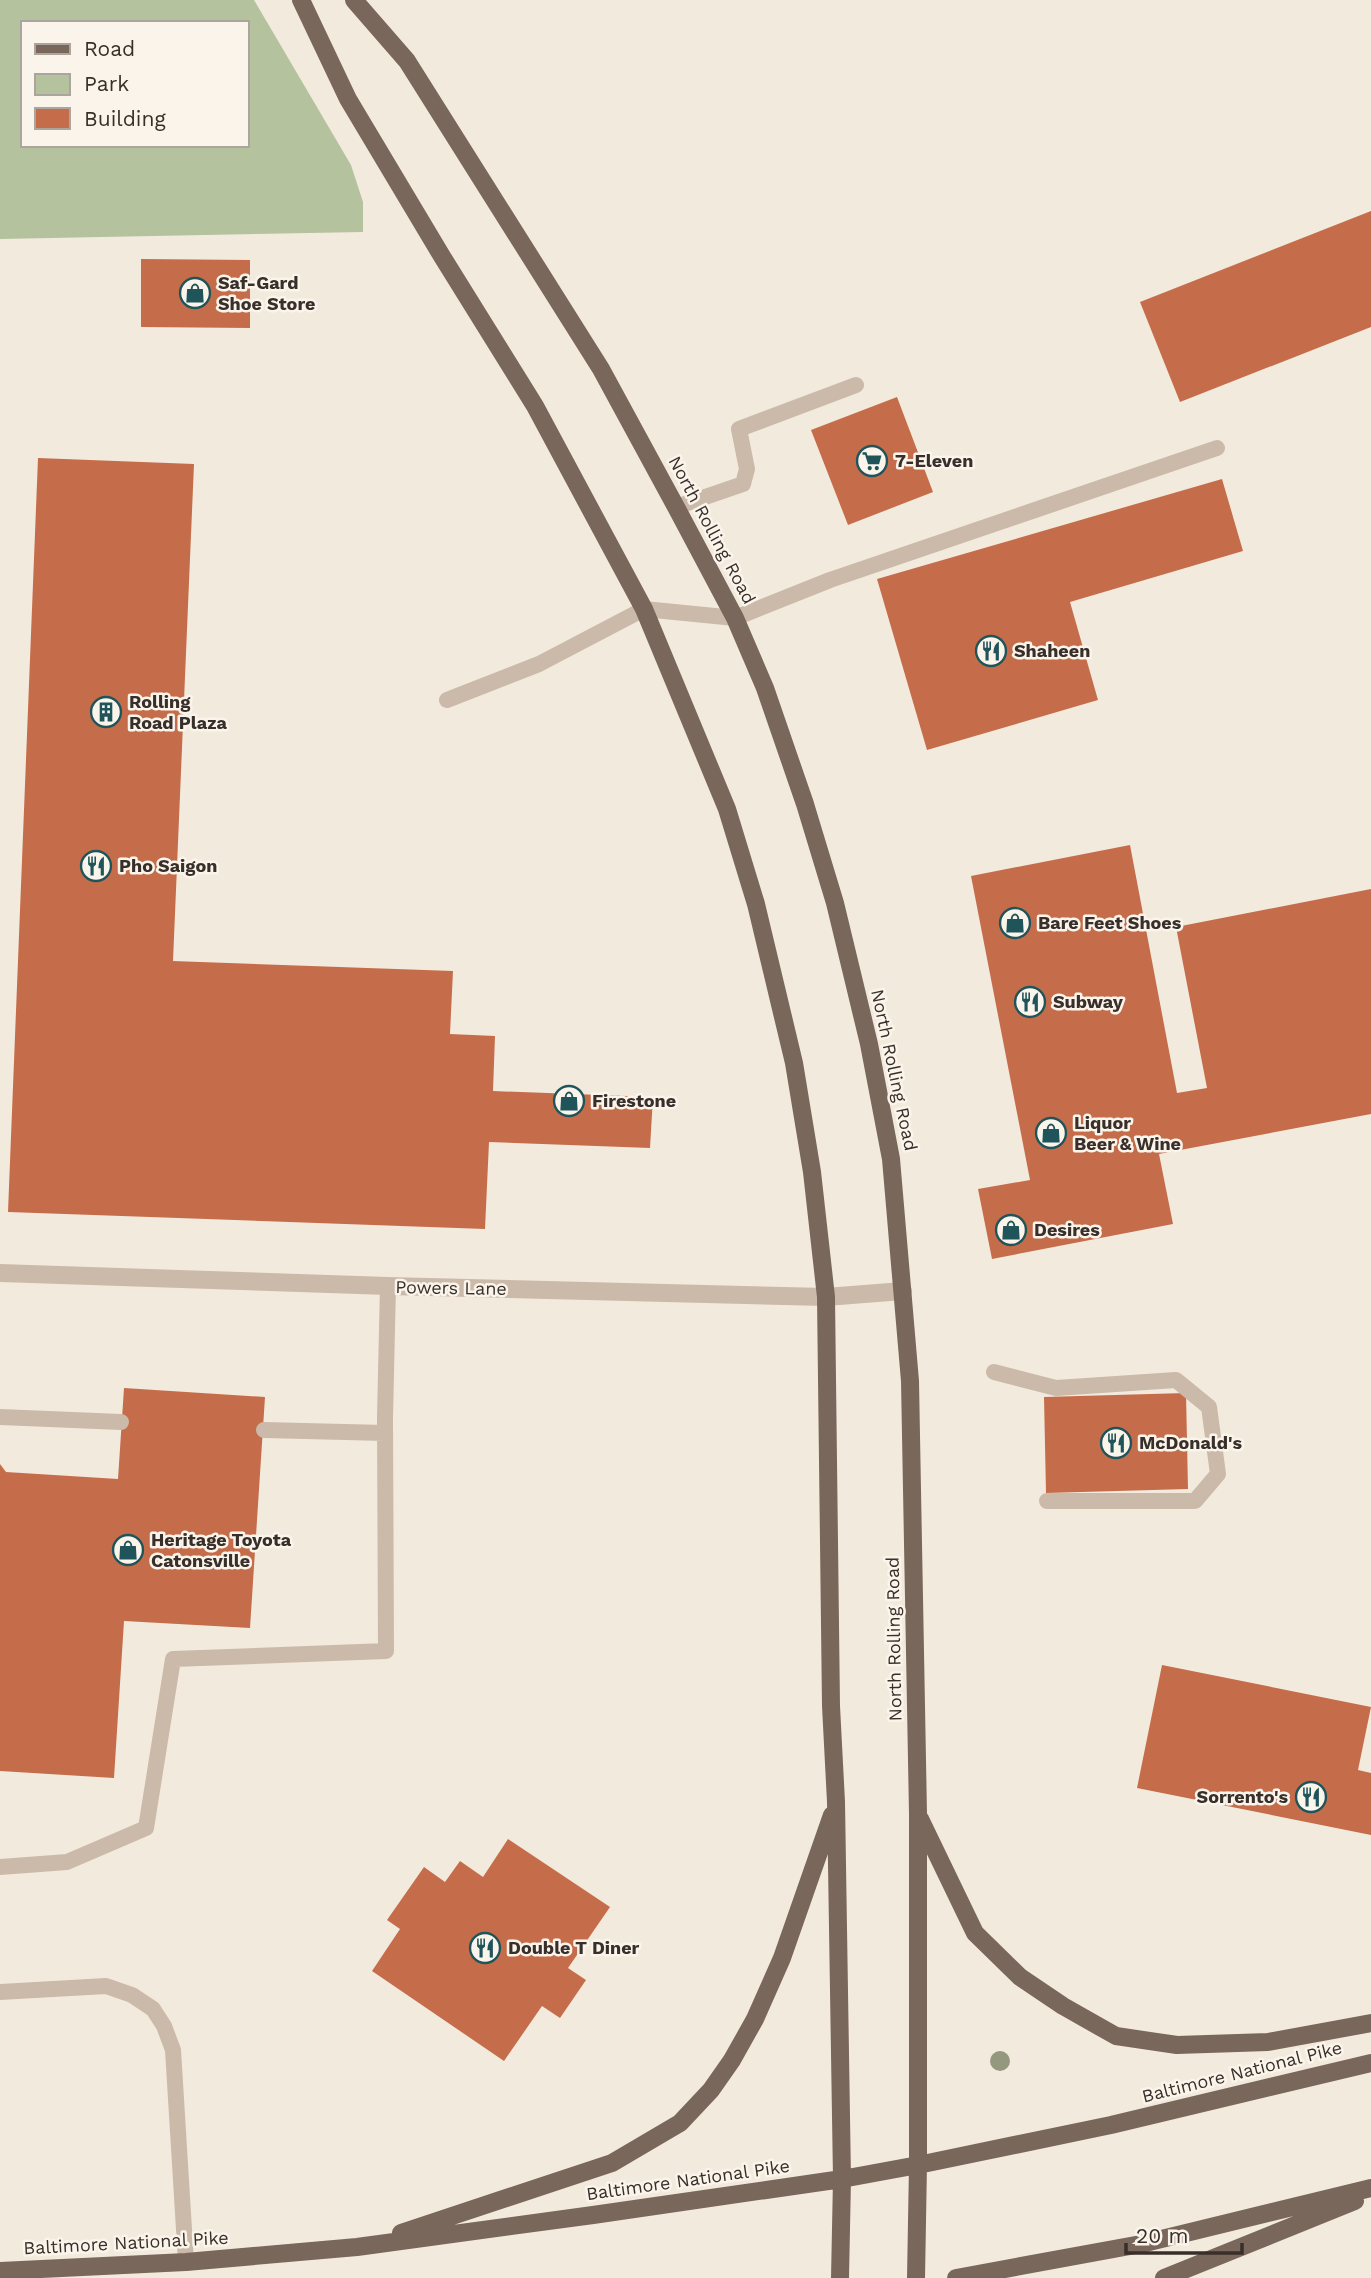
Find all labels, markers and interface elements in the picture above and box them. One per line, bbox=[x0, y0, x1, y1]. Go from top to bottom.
legend bbox=[21, 21, 248, 147]
text: Road bbox=[84, 36, 135, 61]
text: Park bbox=[84, 71, 129, 96]
text: Building bbox=[84, 106, 166, 131]
place label: Saf-Gard Shoe Store bbox=[218, 272, 315, 314]
shop icon: Saf-Gard Shoe Store bbox=[178, 276, 212, 310]
supermarket icon: 7-Eleven bbox=[855, 444, 889, 478]
place label: 7-Eleven bbox=[895, 450, 973, 471]
street label: North Rolling Road bbox=[665, 452, 760, 607]
restaurant icon: Shaheen bbox=[974, 634, 1008, 668]
place label: Shaheen bbox=[1014, 640, 1090, 661]
place label: Rolling Road Plaza bbox=[129, 691, 228, 733]
building icon: Rolling Road Plaza bbox=[89, 695, 123, 729]
restaurant icon: Pho Saigon bbox=[79, 849, 113, 883]
place label: Pho Saigon bbox=[119, 855, 217, 876]
shop icon: Bare Feet Shoes bbox=[998, 906, 1032, 940]
place label: Bare Feet Shoes bbox=[1038, 912, 1182, 933]
restaurant icon: Subway bbox=[1013, 985, 1047, 1019]
street label: North Rolling Road bbox=[867, 987, 922, 1153]
place label: Subway bbox=[1053, 991, 1124, 1012]
shop icon: Firestone bbox=[552, 1084, 586, 1118]
place label: Firestone bbox=[592, 1090, 676, 1111]
place label: Liquor Beer & Wine bbox=[1074, 1112, 1181, 1154]
shop icon: Liquor Beer & Wine bbox=[1034, 1116, 1068, 1150]
shop icon: Desires bbox=[994, 1213, 1028, 1247]
place label: Desires bbox=[1034, 1219, 1100, 1240]
street label: Powers Lane bbox=[395, 1276, 507, 1299]
restaurant icon: McDonald's bbox=[1099, 1426, 1133, 1460]
place label: McDonald's bbox=[1139, 1432, 1242, 1453]
place label: Heritage Toyota Catonsville bbox=[151, 1529, 292, 1571]
shop icon: Heritage Toyota Catonsville bbox=[111, 1533, 145, 1567]
street label: North Rolling Road bbox=[882, 1557, 905, 1721]
restaurant icon: Sorrento's bbox=[1294, 1780, 1328, 1814]
place label: Sorrento's bbox=[1197, 1786, 1288, 1807]
restaurant icon: Double T Diner bbox=[468, 1931, 502, 1965]
place label: Double T Diner bbox=[508, 1937, 640, 1958]
street label: Baltimore National Pike bbox=[1140, 2036, 1344, 2107]
street label: Baltimore National Pike bbox=[585, 2155, 791, 2204]
scale bar bbox=[1126, 2212, 1242, 2256]
text: 20 m bbox=[1136, 2223, 1188, 2248]
street label: Baltimore National Pike bbox=[23, 2227, 229, 2258]

